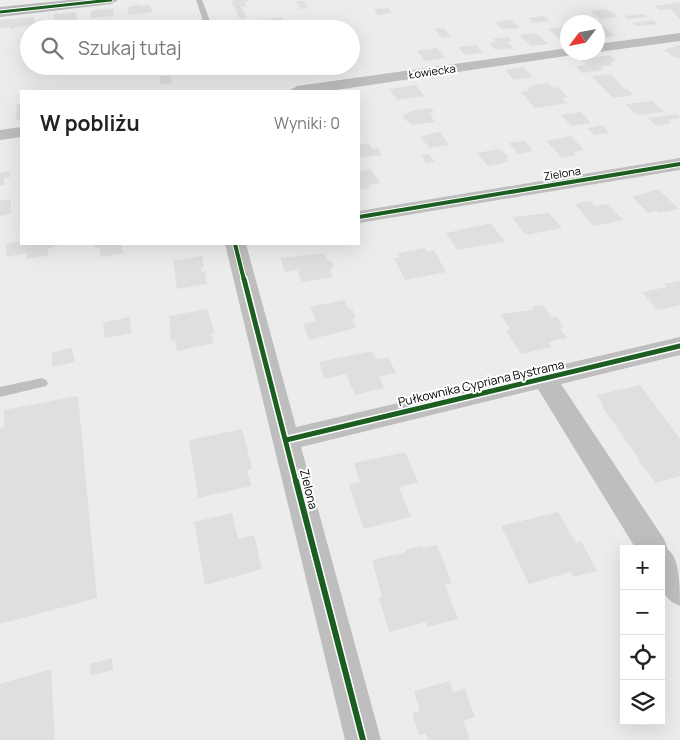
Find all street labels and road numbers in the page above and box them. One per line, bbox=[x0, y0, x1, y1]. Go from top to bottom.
street label: Łowiecka bbox=[408, 60, 456, 82]
street label: Zielona bbox=[542, 163, 582, 183]
street label: Pułkownika Cypriana Bystrama bbox=[396, 356, 566, 410]
street label: Zielona bbox=[296, 467, 322, 511]

